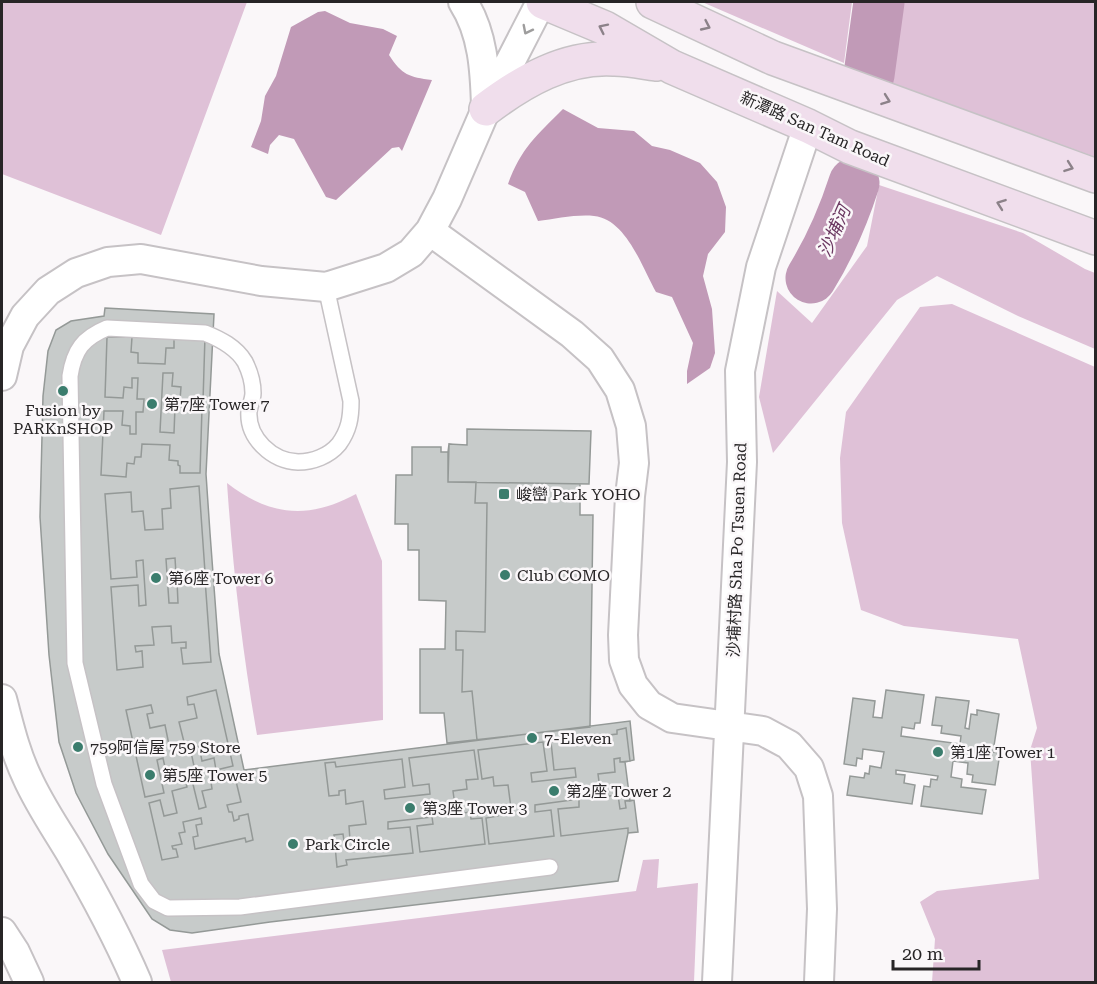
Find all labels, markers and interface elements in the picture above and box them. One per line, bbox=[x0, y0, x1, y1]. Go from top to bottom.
one-way arrow bbox=[699, 19, 710, 31]
one-way arrow bbox=[523, 23, 535, 34]
one-way arrow bbox=[599, 23, 610, 35]
street label: 新潭路 San Tam Road bbox=[737, 87, 893, 171]
one-way arrow bbox=[880, 93, 891, 106]
one-way arrow bbox=[1063, 159, 1074, 172]
one-way arrow bbox=[996, 198, 1007, 211]
water label: 沙埔河 bbox=[813, 199, 856, 260]
marker: Fusion by PARKnSHOP bbox=[56, 384, 70, 398]
place label: 第7座 Tower 7 bbox=[164, 395, 269, 414]
marker: 第7座 Tower 7 bbox=[145, 397, 159, 411]
place label: Fusion by PARKnSHOP bbox=[13, 401, 113, 438]
street label: 沙埔村路 Sha Po Tsuen Road bbox=[724, 442, 750, 658]
place label: 峻巒 Park YOHO bbox=[516, 485, 640, 504]
marker: 峻巒 Park YOHO bbox=[497, 487, 511, 501]
place label: Club COMO bbox=[517, 566, 610, 585]
marker: Club COMO bbox=[498, 568, 512, 582]
place label: 第6座 Tower 6 bbox=[168, 569, 273, 588]
marker: 第6座 Tower 6 bbox=[149, 571, 163, 585]
place label: 7-Eleven bbox=[544, 729, 612, 748]
marker: 7-Eleven bbox=[525, 731, 539, 745]
place label: 759阿信屋 759 Store bbox=[90, 738, 241, 757]
marker: 759阿信屋 759 Store bbox=[71, 740, 85, 754]
place label: 第1座 Tower 1 bbox=[950, 743, 1055, 762]
marker: 第1座 Tower 1 bbox=[931, 745, 945, 759]
place label: 第5座 Tower 5 bbox=[162, 766, 267, 785]
marker: 第5座 Tower 5 bbox=[143, 768, 157, 782]
place label: 第2座 Tower 2 bbox=[566, 782, 671, 801]
marker: 第2座 Tower 2 bbox=[547, 784, 561, 798]
place label: 第3座 Tower 3 bbox=[422, 799, 527, 818]
marker: 第3座 Tower 3 bbox=[403, 801, 417, 815]
place label: Park Circle bbox=[305, 835, 390, 854]
marker: Park Circle bbox=[286, 837, 300, 851]
scale bar bbox=[893, 933, 978, 971]
text: 20 m bbox=[902, 943, 943, 964]

